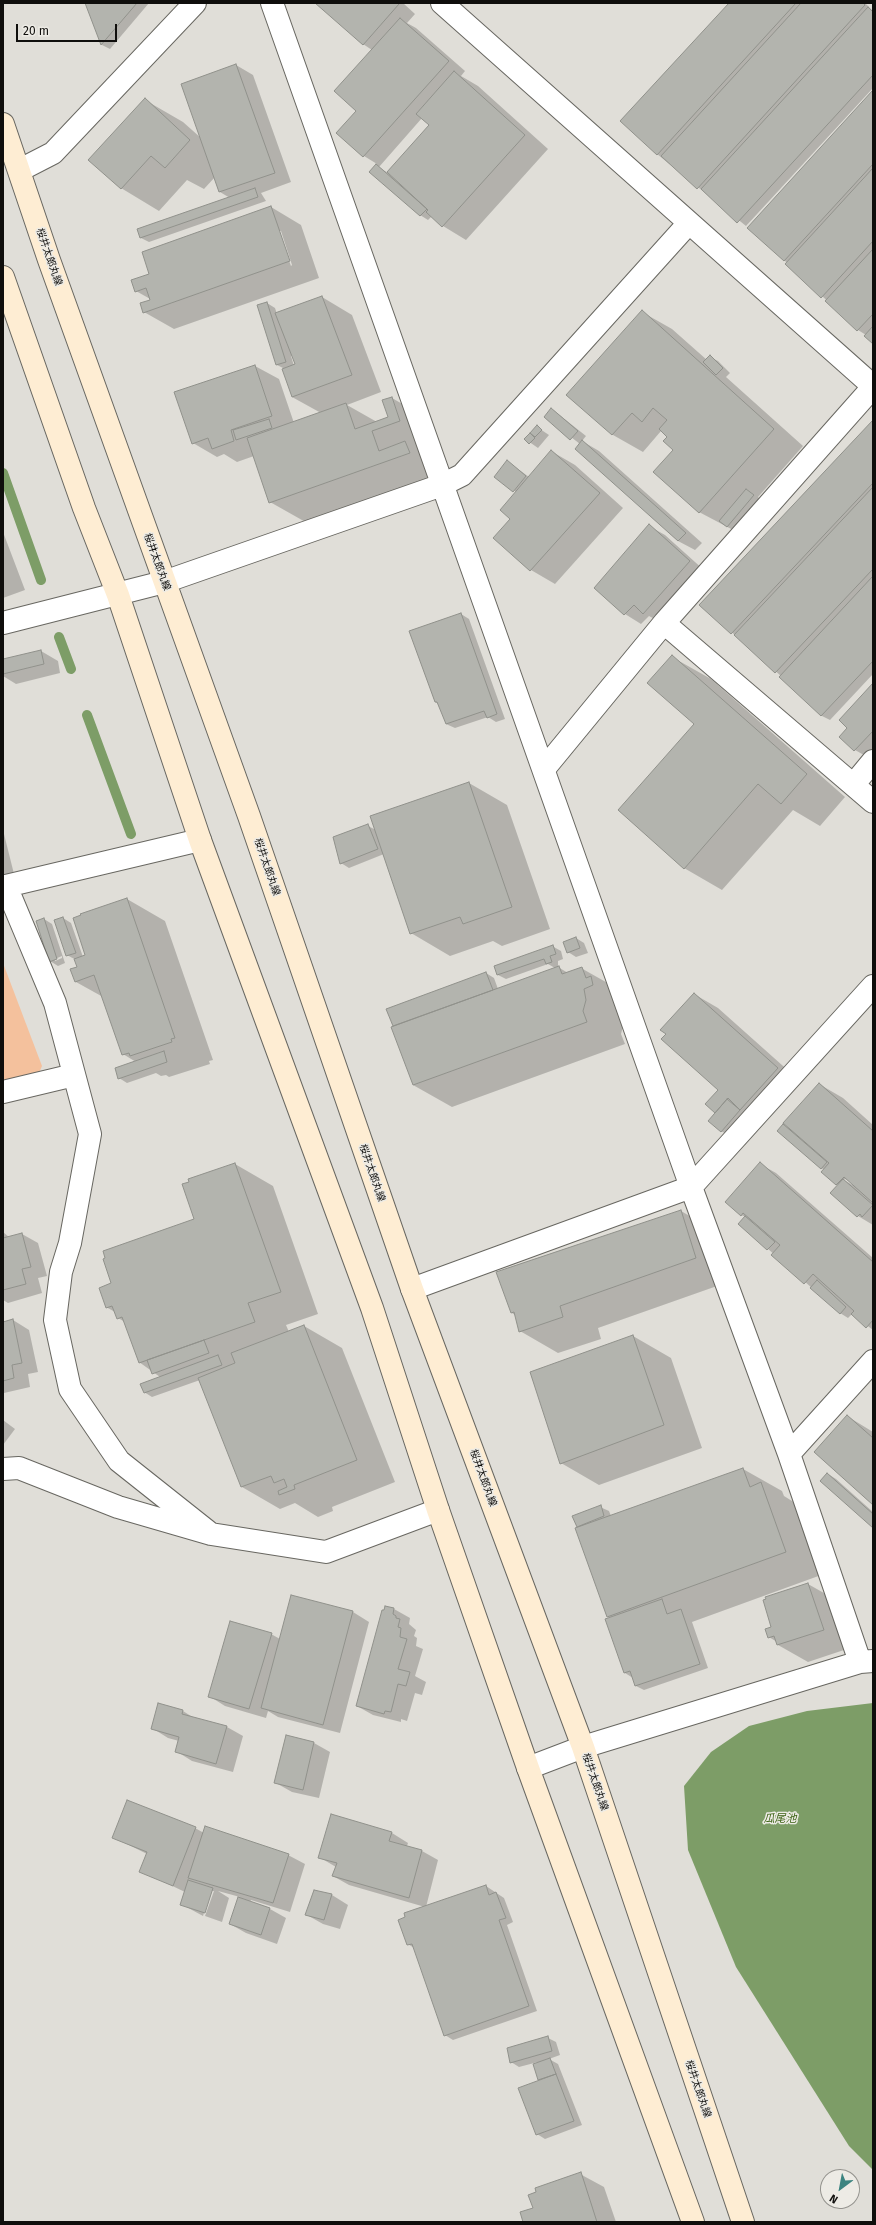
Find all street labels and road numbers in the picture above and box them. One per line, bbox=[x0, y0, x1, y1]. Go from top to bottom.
street label: 桜井太郎丸線 bbox=[34, 227, 64, 287]
street label: 桜井太郎丸線 bbox=[141, 532, 173, 592]
street label: 桜井太郎丸線 bbox=[252, 837, 282, 897]
street label: 桜井太郎丸線 bbox=[357, 1143, 387, 1203]
street label: 桜井太郎丸線 bbox=[467, 1448, 499, 1508]
street label: 桜井太郎丸線 bbox=[580, 1752, 610, 1812]
street label: 桜井太郎丸線 bbox=[683, 2059, 713, 2119]

